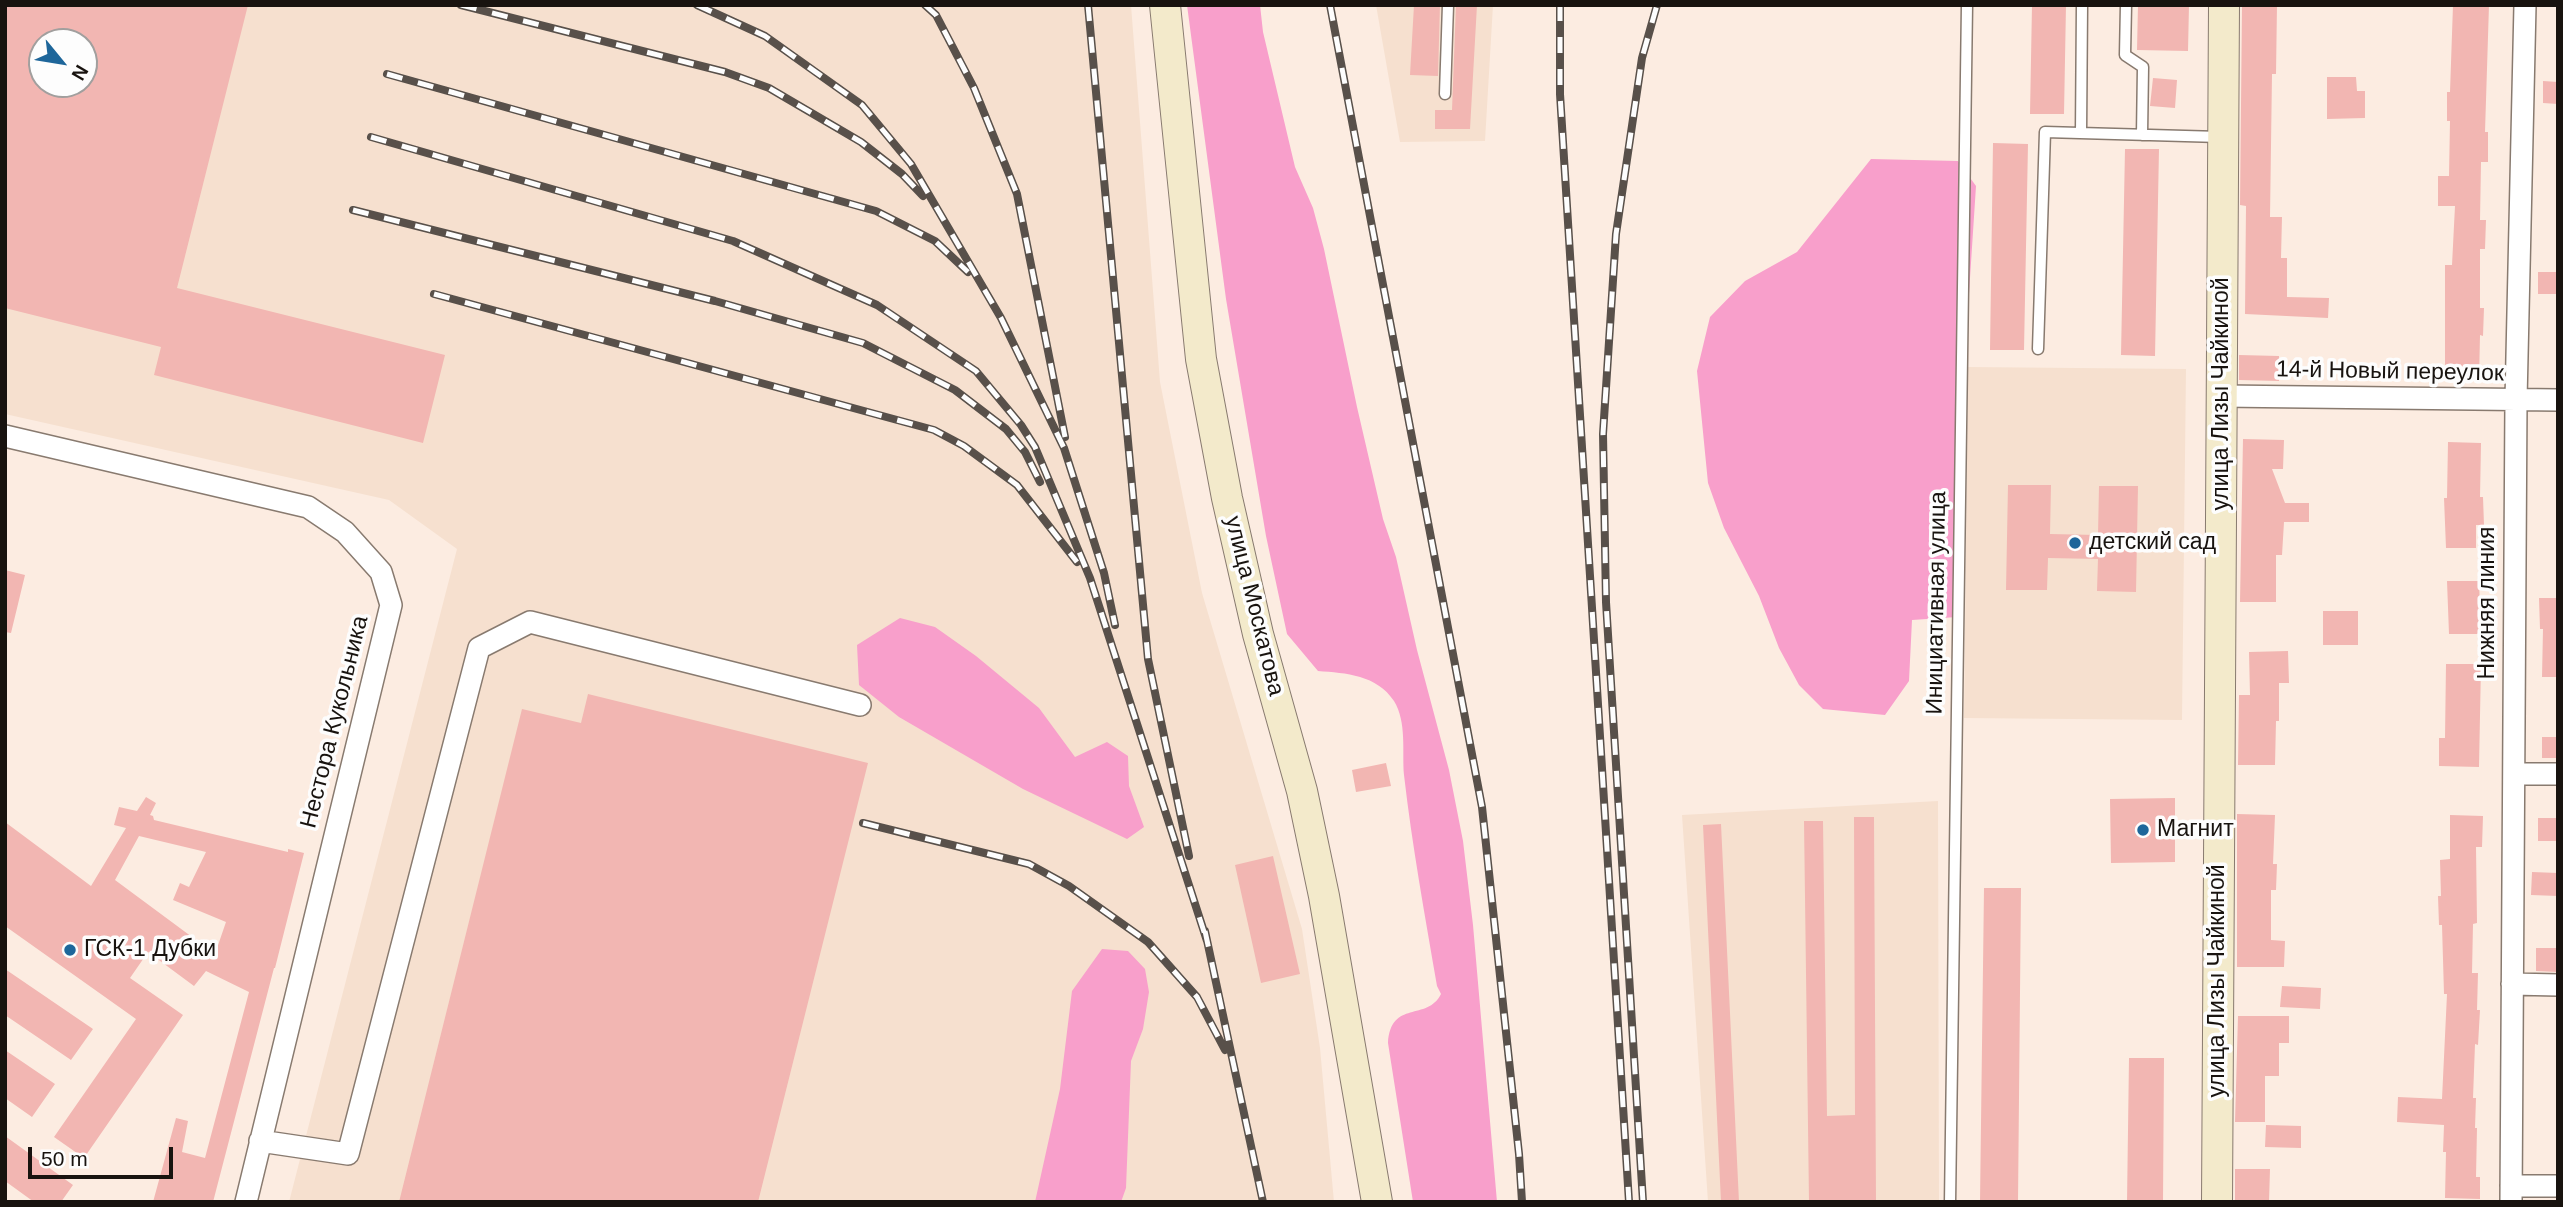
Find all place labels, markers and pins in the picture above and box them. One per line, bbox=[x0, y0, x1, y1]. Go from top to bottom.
place label: детский сад bbox=[2089, 529, 2216, 557]
marker: детский сад bbox=[2067, 535, 2083, 551]
place label: Магнит bbox=[2157, 816, 2234, 844]
marker: Магнит bbox=[2135, 822, 2151, 838]
place label: ГСК-1 Дубки bbox=[84, 936, 216, 964]
marker: ГСК-1 Дубки bbox=[62, 942, 78, 958]

